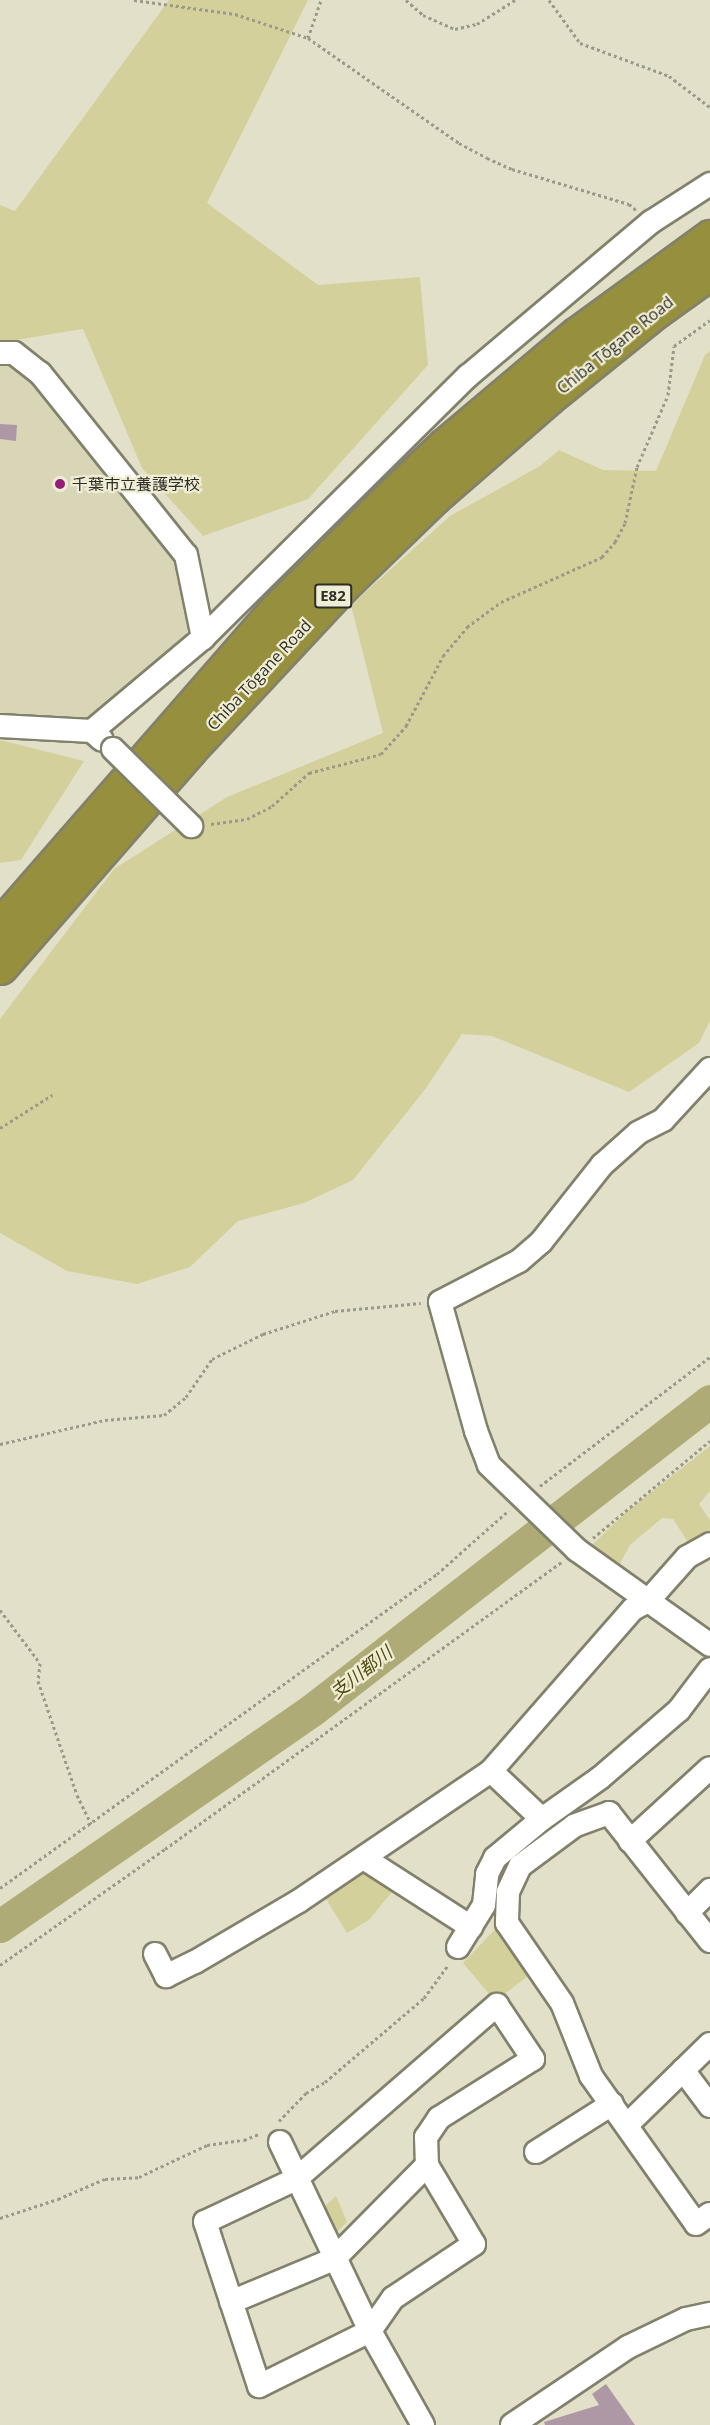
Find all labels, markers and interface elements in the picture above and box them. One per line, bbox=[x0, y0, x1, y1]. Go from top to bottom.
street label: Chiba Tōgane Road bbox=[553, 292, 677, 398]
place label: 千葉市立養護学校 bbox=[72, 474, 200, 494]
marker: 千葉市立養護学校 bbox=[53, 477, 67, 491]
road number: E82 bbox=[314, 584, 352, 608]
street label: Chiba Tōgane Road bbox=[203, 616, 315, 734]
water label: 支川都川 bbox=[326, 1641, 396, 1703]

